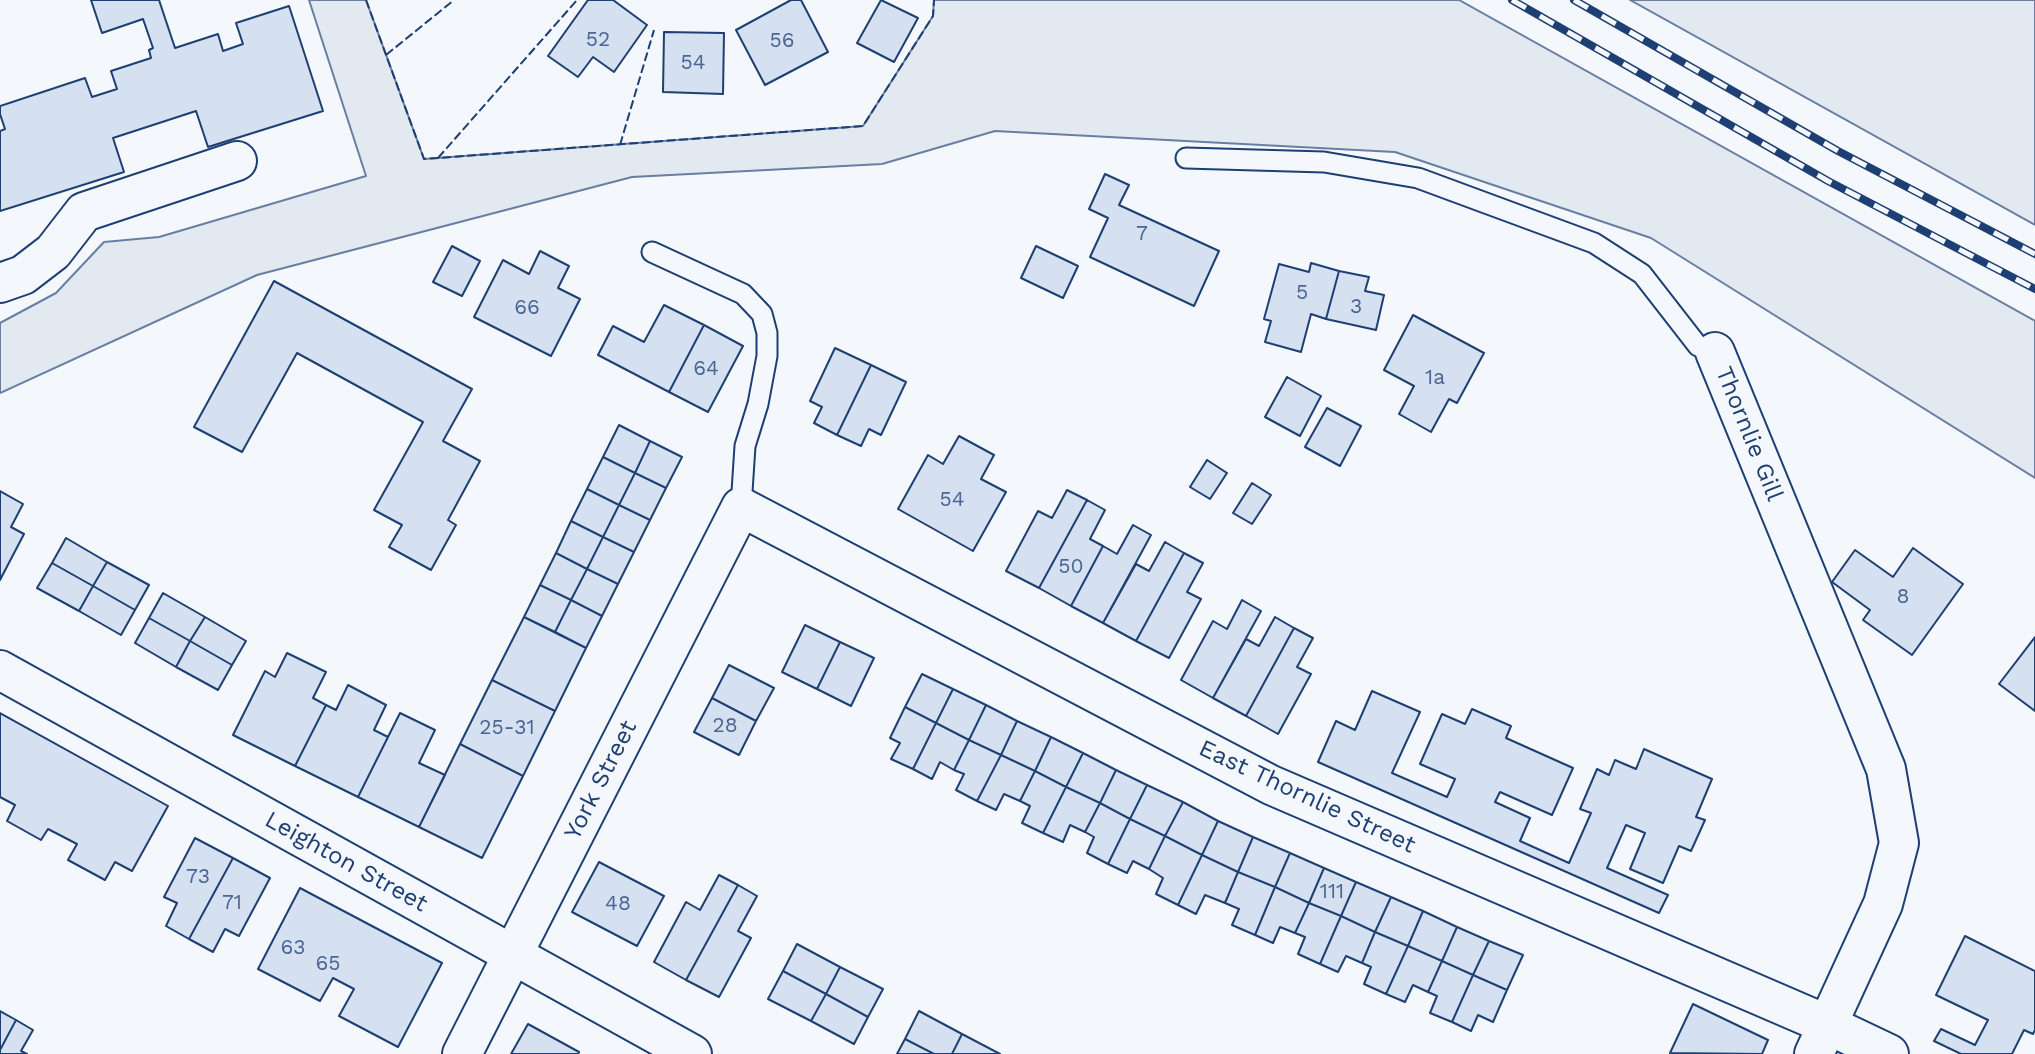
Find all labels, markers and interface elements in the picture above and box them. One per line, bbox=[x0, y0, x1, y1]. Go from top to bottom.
house number: 52 bbox=[586, 27, 610, 53]
house number: 56 bbox=[770, 28, 794, 54]
house number: 54 bbox=[680, 50, 706, 76]
house number: 7 bbox=[1136, 221, 1148, 247]
house number: 5 bbox=[1296, 280, 1308, 306]
house number: 3 bbox=[1350, 294, 1362, 320]
house number: 66 bbox=[514, 295, 540, 321]
house number: 64 bbox=[693, 356, 719, 382]
street label: Thornlie Gill bbox=[1709, 363, 1789, 505]
house number: 1a bbox=[1425, 365, 1445, 391]
house number: 54 bbox=[939, 487, 965, 513]
house number: 50 bbox=[1058, 554, 1084, 580]
house number: 8 bbox=[1897, 584, 1909, 610]
house number: 28 bbox=[712, 713, 738, 739]
house number: 25-31 bbox=[479, 715, 535, 741]
street label: York Street bbox=[559, 715, 643, 845]
street label: East Thornlie Street bbox=[1194, 734, 1420, 860]
street label: Leighton Street bbox=[260, 805, 432, 919]
house number: 73 bbox=[186, 864, 210, 890]
house number: 111 bbox=[1320, 879, 1344, 905]
house number: 71 bbox=[222, 890, 242, 916]
house number: 48 bbox=[605, 891, 631, 917]
house number: 63 bbox=[280, 935, 306, 961]
house number: 65 bbox=[316, 951, 340, 977]

